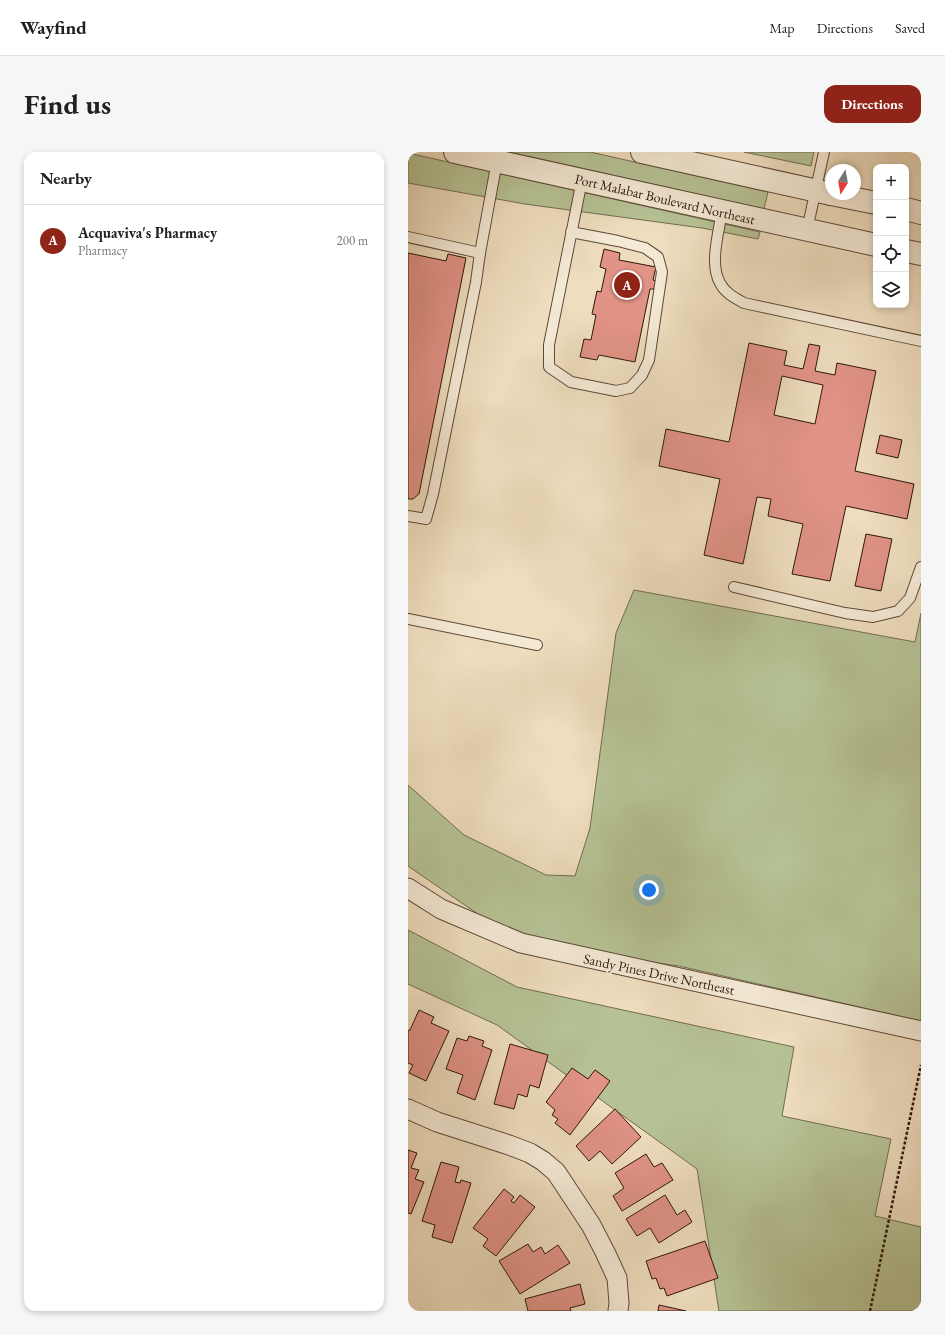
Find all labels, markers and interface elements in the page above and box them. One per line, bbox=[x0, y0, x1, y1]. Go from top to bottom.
text: Wayfind bbox=[20, 15, 87, 40]
text: Map bbox=[769, 19, 795, 37]
text: Directions bbox=[817, 19, 873, 37]
text: Saved bbox=[895, 19, 925, 37]
button: Directions bbox=[824, 85, 921, 123]
text: Find us bbox=[24, 86, 111, 122]
north arrow bbox=[825, 164, 861, 200]
map controls bbox=[873, 164, 909, 308]
button: + bbox=[873, 164, 909, 200]
text: Nearby bbox=[40, 167, 92, 189]
street label: Port Malabar Boulevard Northeast bbox=[573, 169, 757, 229]
button: − bbox=[873, 200, 909, 236]
text: Acquaviva's Pharmacy bbox=[78, 223, 217, 242]
text: A bbox=[48, 232, 58, 249]
text: 200 m bbox=[337, 232, 368, 249]
button: locate bbox=[873, 236, 909, 272]
text: Pharmacy bbox=[78, 242, 127, 259]
pin: A bbox=[614, 270, 640, 300]
button: layers bbox=[873, 272, 909, 308]
your location bbox=[639, 880, 659, 900]
street label: Sandy Pines Drive Northeast bbox=[582, 949, 737, 999]

